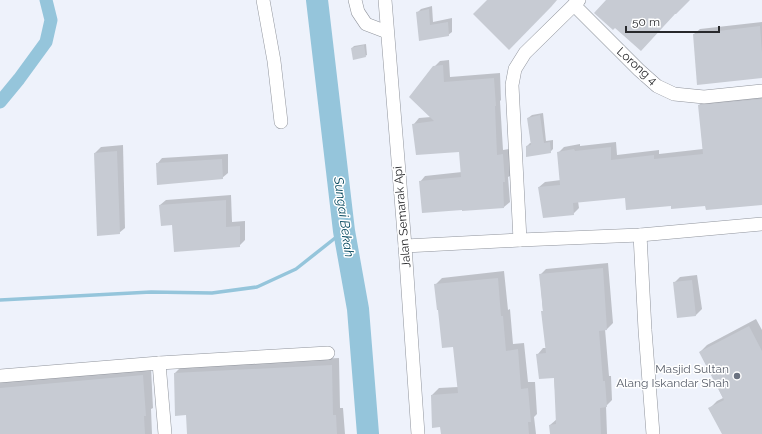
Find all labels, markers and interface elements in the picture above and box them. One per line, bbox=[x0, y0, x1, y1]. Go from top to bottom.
scale bar bbox=[626, 8, 719, 34]
text: 50 m bbox=[632, 15, 660, 29]
street label: Lorong 4 bbox=[614, 44, 660, 88]
street label: Jalan Semarak Api bbox=[391, 166, 413, 268]
water label: Sungai Bekah bbox=[331, 175, 357, 258]
place label: Masjid Sultan Alang Iskandar Shah bbox=[616, 362, 729, 390]
marker: Masjid Sultan Alang Iskandar Shah bbox=[732, 371, 742, 381]

